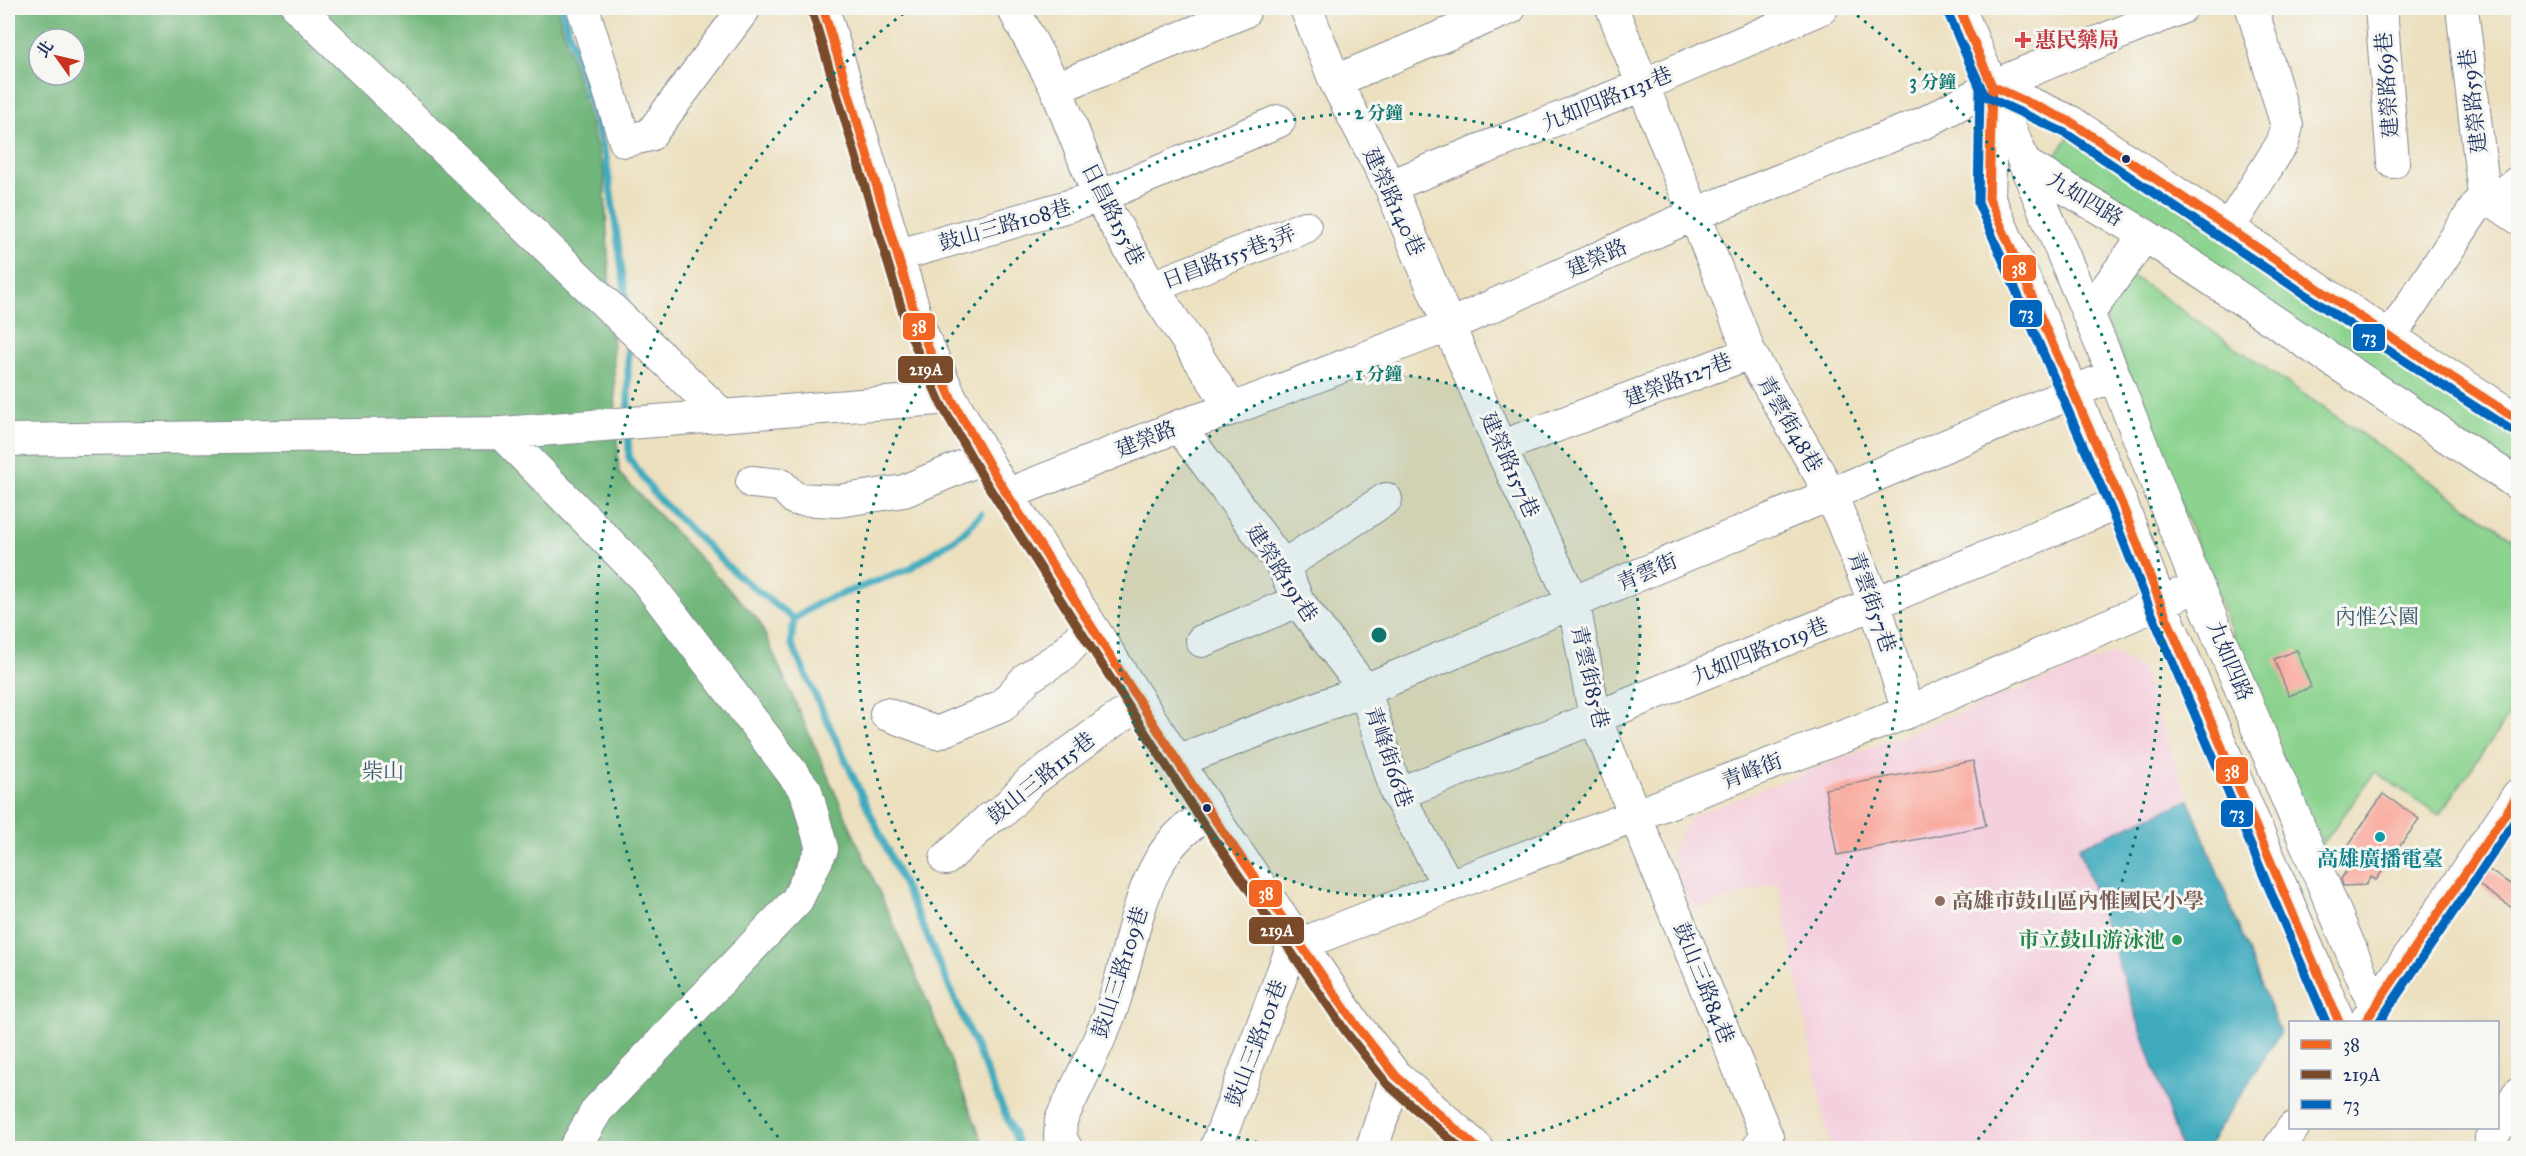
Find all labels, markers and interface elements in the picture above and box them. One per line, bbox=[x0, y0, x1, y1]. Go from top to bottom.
north arrow bbox=[27, 27, 87, 87]
place label: 惠民藥局 bbox=[2035, 27, 2119, 53]
street label: 建榮路69巷 bbox=[2370, 31, 2404, 139]
marker: 惠民藥局 bbox=[2016, 33, 2030, 47]
text: 北 bbox=[33, 37, 57, 61]
street label: 建榮路59巷 bbox=[2454, 47, 2492, 155]
street label: 九如四路1131巷 bbox=[1538, 61, 1676, 137]
text: 3 分鐘 bbox=[1909, 71, 1957, 94]
text: 2 分鐘 bbox=[1355, 102, 1403, 124]
street label: 建榮路140巷 bbox=[1358, 144, 1430, 260]
unlabelled marker bbox=[2120, 153, 2132, 165]
street label: 日昌路155巷 bbox=[1076, 158, 1150, 270]
street label: 九如四路 bbox=[2042, 166, 2128, 232]
street label: 鼓山三路108巷 bbox=[936, 194, 1074, 256]
street label: 日昌路155巷3弄 bbox=[1158, 220, 1300, 294]
street label: 建榮路 bbox=[1563, 233, 1631, 283]
line badge: 38 bbox=[2002, 254, 2037, 282]
text: 38 bbox=[2012, 259, 2026, 279]
line badge: 73 bbox=[2009, 299, 2043, 328]
text: 73 bbox=[2019, 304, 2033, 324]
line badge: 38 bbox=[902, 312, 936, 341]
text: 38 bbox=[912, 317, 926, 337]
line badge: 73 bbox=[2352, 323, 2386, 352]
text: 73 bbox=[2362, 328, 2376, 348]
street label: 建榮路127巷 bbox=[1620, 348, 1736, 412]
line badge: 219A bbox=[897, 355, 954, 384]
text: 219A bbox=[909, 360, 943, 380]
text: 1 分鐘 bbox=[1356, 363, 1403, 385]
street label: 青雲街48巷 bbox=[1752, 371, 1828, 477]
street label: 建榮路157巷 bbox=[1475, 408, 1545, 522]
street label: 建榮路 bbox=[1112, 415, 1180, 463]
street label: 建榮路191巷 bbox=[1241, 519, 1323, 627]
street label: 青雲街 bbox=[1613, 548, 1681, 596]
street label: 青雲街57巷 bbox=[1843, 548, 1901, 656]
park label: 內惟公園 bbox=[2335, 604, 2419, 630]
street label: 九如四路1019巷 bbox=[1688, 612, 1832, 690]
street label: 九如四路 bbox=[2202, 617, 2258, 705]
street label: 青雲街85巷 bbox=[1566, 623, 1614, 731]
centre of rings bbox=[1369, 625, 1389, 645]
street label: 青峰街66巷 bbox=[1360, 703, 1418, 811]
street label: 鼓山三路115巷 bbox=[982, 727, 1100, 829]
street label: 青峰街 bbox=[1718, 748, 1786, 794]
line badge: 38 bbox=[2215, 756, 2249, 785]
park label: 柴山 bbox=[362, 758, 404, 784]
text: 38 bbox=[2225, 762, 2239, 782]
line badge: 73 bbox=[2220, 799, 2254, 828]
unlabelled marker bbox=[1201, 802, 1213, 814]
text: 73 bbox=[2230, 804, 2244, 824]
marker: 高雄廣播電臺 bbox=[2373, 830, 2387, 844]
place label: 高雄廣播電臺 bbox=[2317, 846, 2443, 872]
line badge: 38 bbox=[1248, 879, 1283, 908]
text: 38 bbox=[1259, 884, 1273, 904]
place label: 高雄市鼓山區內惟國民小學 bbox=[1952, 888, 2204, 914]
marker: 高雄市鼓山區內惟國民小學 bbox=[1933, 894, 1947, 908]
street label: 鼓山三路109巷 bbox=[1087, 903, 1153, 1041]
line badge: 219A bbox=[1248, 916, 1305, 945]
street label: 鼓山三路84巷 bbox=[1668, 919, 1740, 1047]
text: 219A bbox=[1260, 921, 1294, 941]
place label: 市立鼓山游泳池 bbox=[2018, 927, 2165, 953]
marker: 市立鼓山游泳池 bbox=[2170, 933, 2184, 947]
street label: 鼓山三路101巷 bbox=[1220, 976, 1292, 1110]
legend bbox=[2289, 1021, 2499, 1129]
text: 38 bbox=[2343, 1034, 2360, 1056]
text: 219A bbox=[2343, 1064, 2381, 1086]
text: 73 bbox=[2343, 1094, 2360, 1116]

